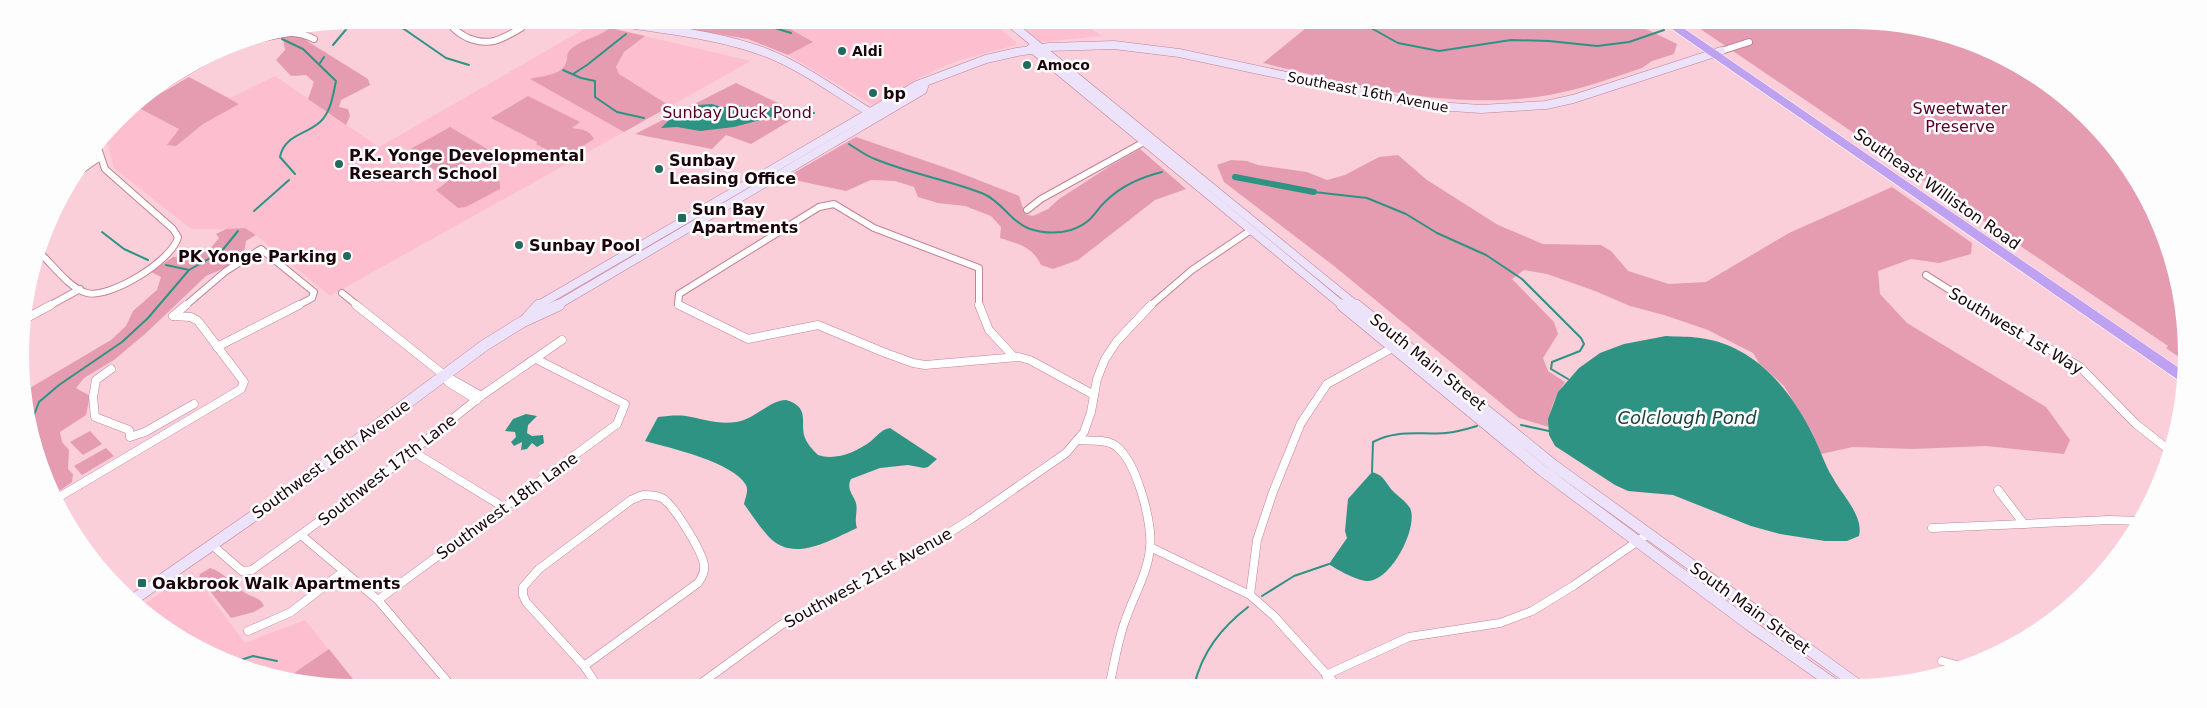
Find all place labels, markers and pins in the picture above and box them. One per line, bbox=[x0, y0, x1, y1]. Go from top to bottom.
place label: Aldi bbox=[852, 43, 882, 59]
marker: Aldi bbox=[836, 45, 848, 57]
place label: Amoco bbox=[1037, 57, 1090, 73]
marker: Amoco bbox=[1021, 59, 1033, 71]
place label: bp bbox=[883, 84, 906, 103]
marker: bp bbox=[867, 87, 879, 99]
place label: P.K. Yonge Developmental Research School bbox=[349, 146, 584, 183]
place label: Sunbay Leasing Office bbox=[669, 151, 796, 188]
marker: P.K. Yonge Developmental Research School bbox=[333, 158, 345, 170]
marker: Sunbay Leasing Office bbox=[653, 163, 665, 175]
place label: Sun Bay Apartments bbox=[692, 200, 798, 237]
marker: Sun Bay Apartments bbox=[676, 212, 688, 224]
place label: Sunbay Pool bbox=[529, 236, 640, 255]
marker: Sunbay Pool bbox=[513, 239, 525, 251]
place label: PK Yonge Parking bbox=[178, 247, 337, 266]
marker: PK Yonge Parking bbox=[341, 250, 353, 262]
place label: Oakbrook Walk Apartments bbox=[152, 574, 400, 593]
marker: Oakbrook Walk Apartments bbox=[136, 577, 148, 589]

